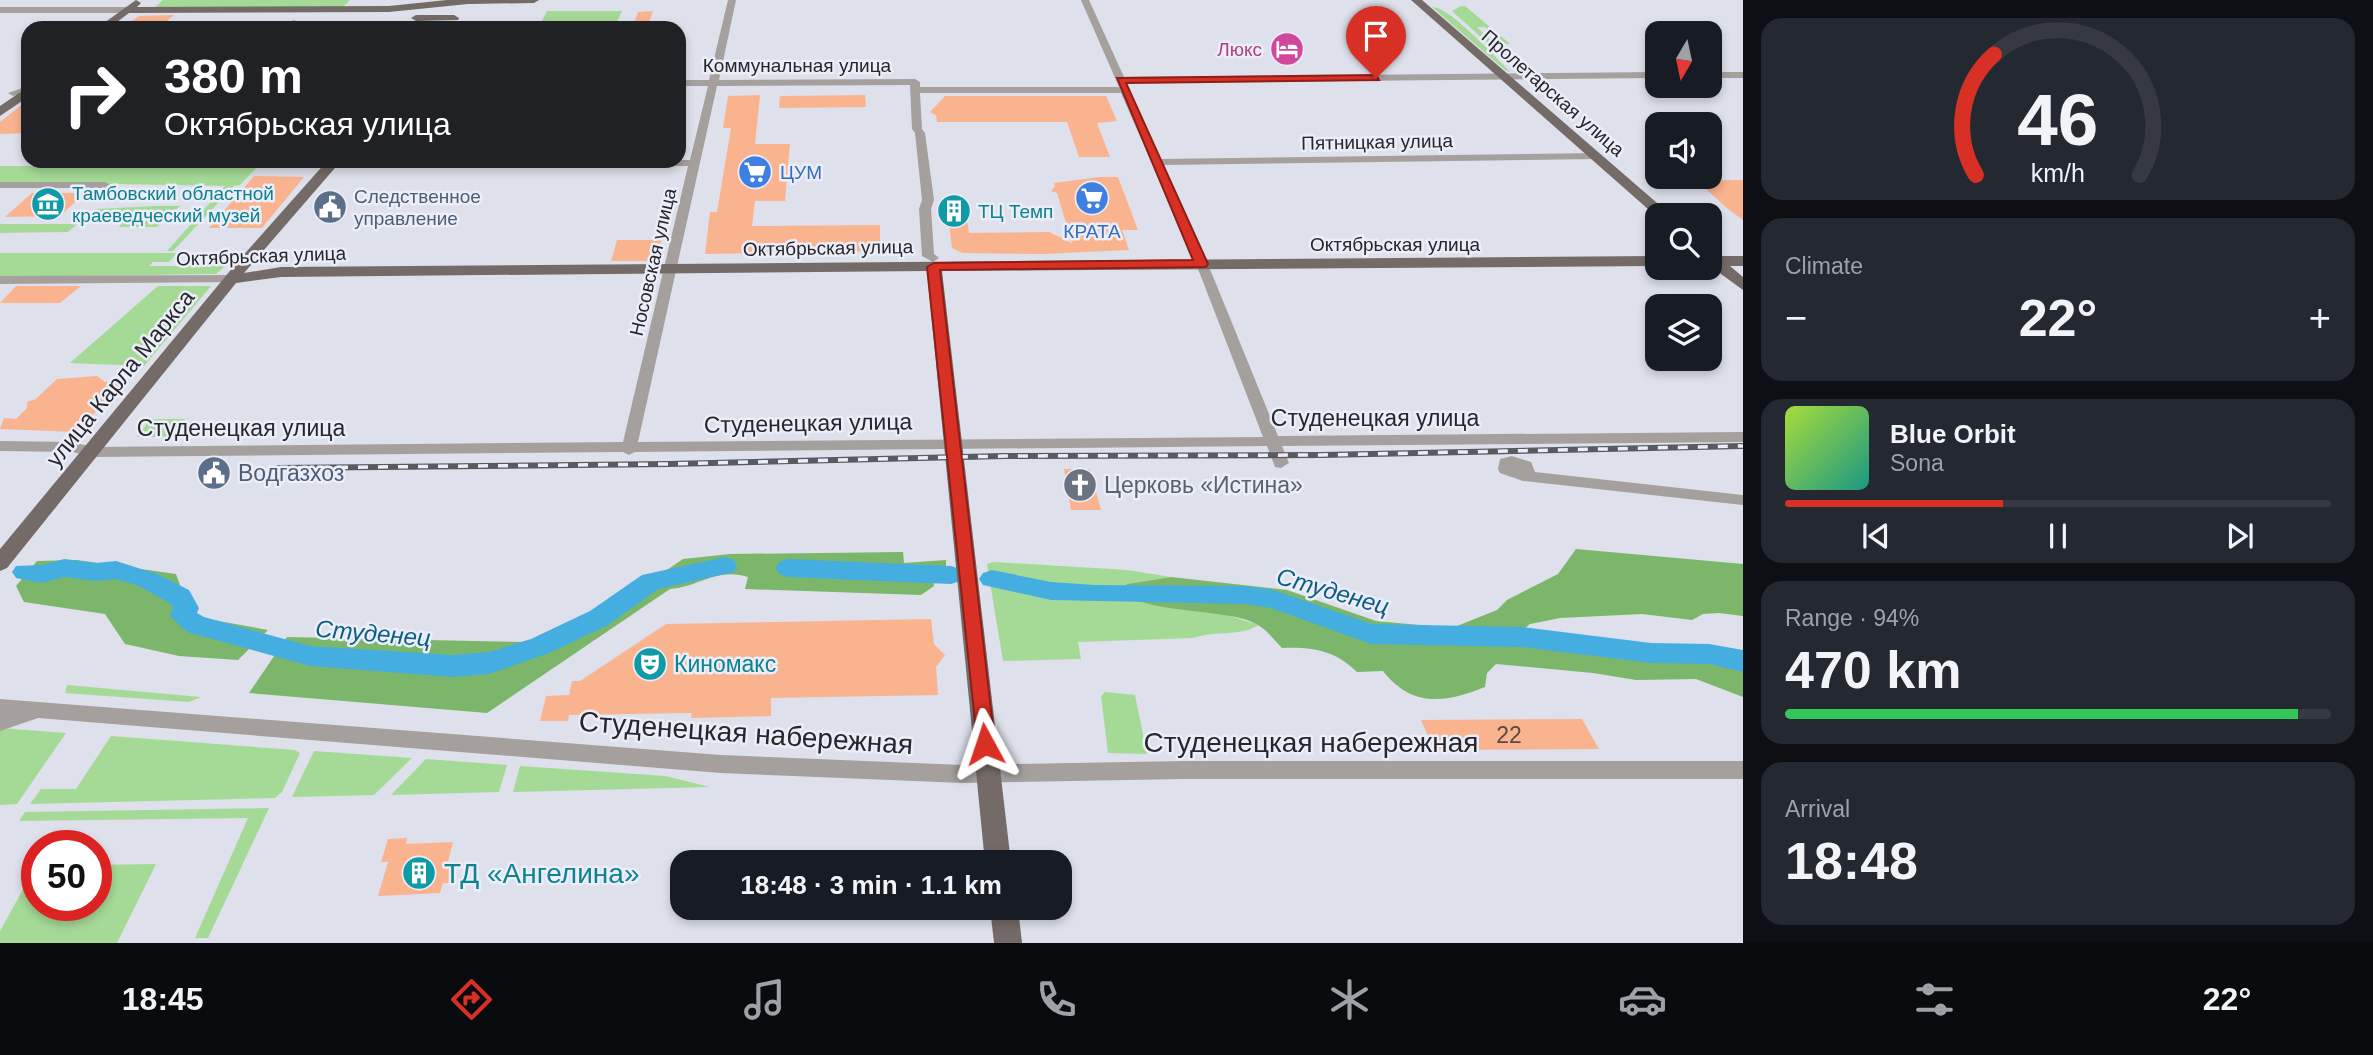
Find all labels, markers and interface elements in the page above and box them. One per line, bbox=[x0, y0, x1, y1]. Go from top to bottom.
pin bbox=[1346, 6, 1406, 78]
icon: arrive bbox=[1357, 17, 1395, 55]
north arrow bbox=[1645, 21, 1722, 98]
map controls bbox=[1645, 21, 1722, 371]
street label: Пролетарская улица bbox=[1478, 25, 1629, 161]
hotel icon: Люкс bbox=[1268, 30, 1306, 68]
place label: Люкс bbox=[1217, 39, 1262, 60]
icon: right bbox=[49, 49, 140, 140]
text: 380 m bbox=[164, 49, 303, 103]
street label: Коммунальная улица bbox=[703, 55, 892, 76]
text: 46 bbox=[2018, 79, 2098, 160]
text: Октябрьская улица bbox=[164, 106, 451, 142]
button: sound bbox=[1645, 112, 1722, 189]
street label: Пятницкая улица bbox=[1301, 130, 1453, 154]
supermarket icon: ЦУМ bbox=[736, 153, 774, 191]
text: km/h bbox=[2031, 159, 2085, 187]
place label: ЦУМ bbox=[780, 162, 822, 183]
supermarket icon: КРАТА bbox=[1073, 179, 1111, 217]
place label: Тамбовский областной краеведческий музей bbox=[72, 183, 274, 226]
museum icon: Тамбовский областной краеведческий музей bbox=[29, 185, 67, 223]
place label: Следственное управление bbox=[354, 186, 481, 229]
street label: Носовская улица bbox=[626, 186, 680, 338]
public building icon: Следственное управление bbox=[311, 188, 349, 226]
building icon: ТЦ Темп bbox=[935, 192, 973, 230]
place label: ТЦ Темп bbox=[978, 201, 1053, 222]
button: search bbox=[1645, 203, 1722, 280]
place label: КРАТА bbox=[1063, 221, 1121, 242]
street label: Октябрьская улица bbox=[1310, 234, 1481, 255]
street label: Октябрьская улица bbox=[743, 236, 914, 260]
street label: Октябрьская улица bbox=[176, 243, 347, 269]
text: Climate bbox=[1785, 253, 1863, 279]
street label: улица Карла Маркса bbox=[41, 284, 199, 472]
text: 22° bbox=[2019, 289, 2097, 347]
button: layers bbox=[1645, 294, 1722, 371]
text: − bbox=[1785, 297, 1807, 339]
text: + bbox=[2309, 297, 2331, 339]
street label: Студенецкая улица bbox=[1271, 405, 1479, 431]
street label: Студенецкая улица bbox=[704, 408, 913, 438]
street label: Студенецкая улица bbox=[137, 415, 345, 441]
text: Blue Orbit bbox=[1890, 419, 2016, 449]
text: Sona bbox=[1890, 450, 1944, 476]
public building icon: Водгазхоз bbox=[195, 454, 233, 492]
place label: Водгазхоз bbox=[238, 460, 344, 486]
church icon: Церковь «Истина» bbox=[1061, 466, 1099, 504]
place label: Церковь «Истина» bbox=[1104, 472, 1303, 498]
icon: previous bbox=[1857, 517, 1895, 555]
icon: pause bbox=[2039, 517, 2077, 555]
icon: next bbox=[2221, 517, 2259, 555]
water label: Студенец bbox=[1274, 562, 1392, 620]
text: Range · 94% bbox=[1785, 605, 1919, 631]
water label: Студенец bbox=[314, 615, 432, 651]
text: 470 km bbox=[1785, 641, 1961, 699]
theatre icon: Киномакс bbox=[631, 645, 669, 683]
place label: Киномакс bbox=[674, 651, 776, 677]
street label: Студенецкая набережная bbox=[578, 706, 914, 760]
position arrow bbox=[948, 707, 1022, 781]
house number: 22 bbox=[1496, 722, 1522, 748]
street label: Студенецкая набережная bbox=[1144, 727, 1478, 758]
text: Arrival bbox=[1785, 796, 1850, 822]
speed limit sign: 50 bbox=[21, 830, 112, 921]
text: 18:48 bbox=[1785, 832, 1918, 890]
building icon: ТД «Ангелина» bbox=[400, 854, 438, 892]
place label: ТД «Ангелина» bbox=[444, 858, 639, 889]
text: 18:48 · 3 min · 1.1 km bbox=[740, 870, 1002, 900]
icon: directions bbox=[447, 975, 496, 1024]
icon: music bbox=[740, 975, 789, 1024]
icon: phone bbox=[1032, 975, 1081, 1024]
icon: climate bbox=[1325, 975, 1374, 1024]
icon: car bbox=[1618, 975, 1667, 1024]
icon: filters bbox=[1910, 975, 1959, 1024]
text: 18:45 bbox=[122, 981, 204, 1017]
text: 22° bbox=[2203, 981, 2251, 1017]

